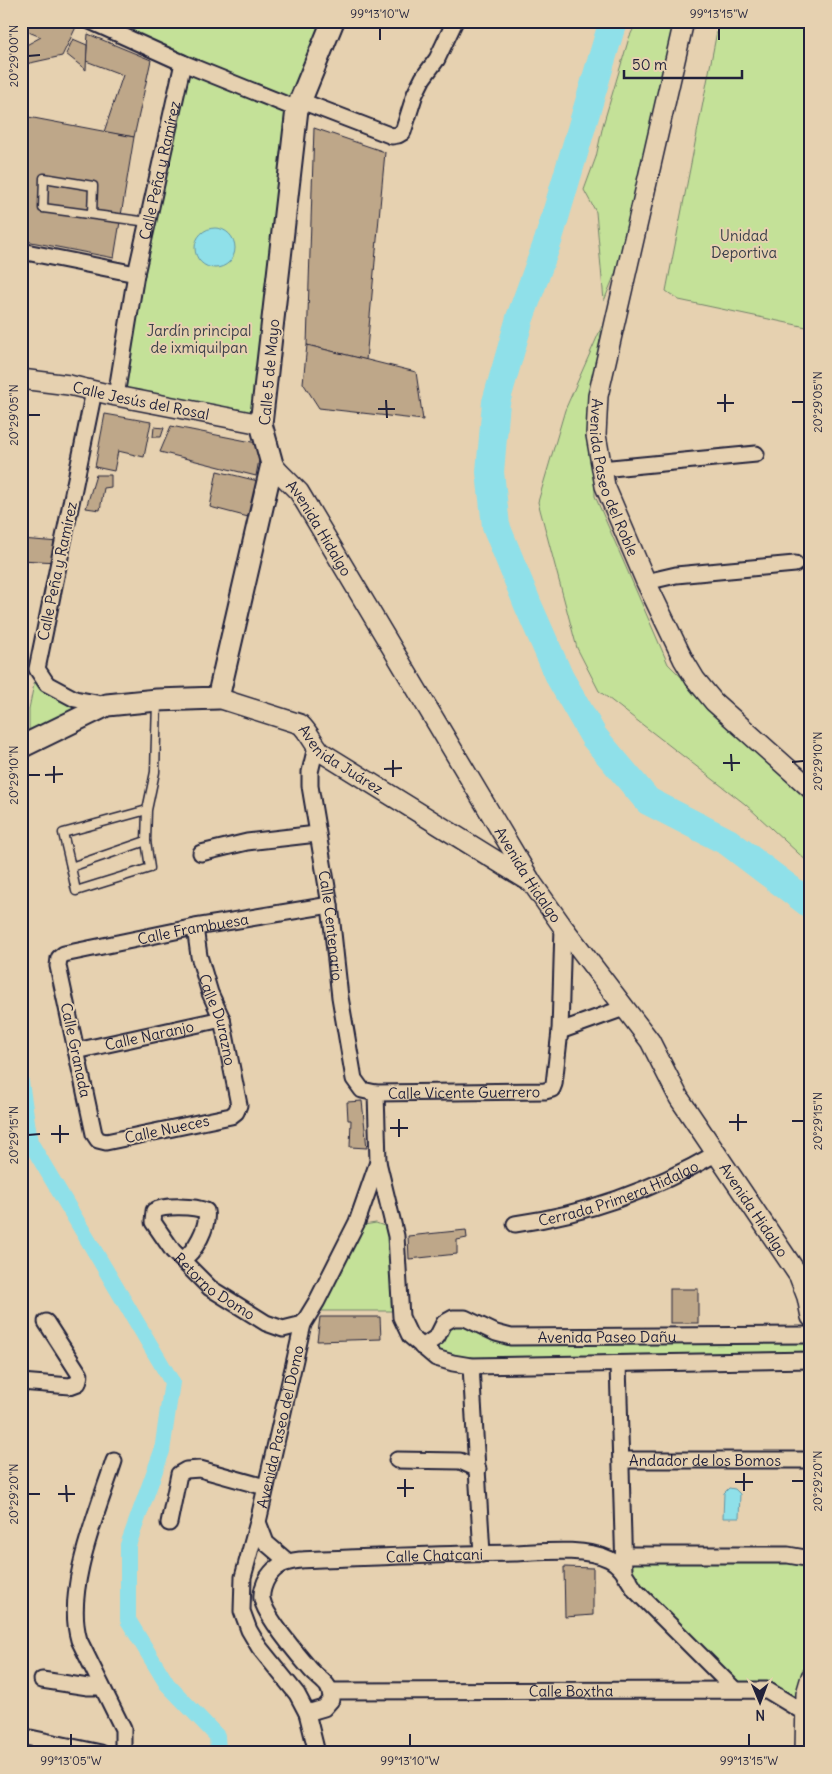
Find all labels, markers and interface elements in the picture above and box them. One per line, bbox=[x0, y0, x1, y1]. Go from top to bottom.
text: 99°13'10"W bbox=[350, 6, 410, 21]
text: 99°13'15"W bbox=[690, 6, 748, 21]
text: 20°29'00"N bbox=[6, 25, 21, 87]
scale bar bbox=[624, 48, 742, 80]
text: 50 m bbox=[632, 55, 667, 74]
street label: Calle Peña y Ramírez bbox=[134, 99, 184, 241]
park label: Unidad Deportiva bbox=[711, 226, 777, 262]
street label: Calle 5 de Mayo bbox=[255, 318, 283, 426]
park label: Jardín principal de ixmiquilpan bbox=[147, 321, 251, 357]
text: 20°29'05"N bbox=[810, 371, 825, 433]
street label: Calle Jesús del Rosal bbox=[71, 377, 211, 423]
text: 20°29'05"N bbox=[6, 384, 21, 446]
street label: Avenida Paseo del Roble bbox=[586, 398, 643, 559]
street label: Avenida Hidalgo bbox=[283, 476, 356, 579]
street label: Calle Peña y Ramírez bbox=[33, 500, 81, 642]
street label: Avenida Juárez bbox=[295, 720, 387, 798]
text: 20°29'10"N bbox=[810, 731, 825, 791]
text: 20°29'10"N bbox=[6, 745, 21, 805]
street label: Avenida Hidalgo bbox=[491, 823, 566, 926]
street label: Calle Centenario bbox=[315, 869, 348, 982]
street label: Calle Frambuesa bbox=[136, 909, 250, 948]
street label: Calle Durazno bbox=[195, 972, 240, 1067]
street label: Calle Granada bbox=[57, 1001, 95, 1100]
street label: Calle Naranjo bbox=[103, 1016, 196, 1054]
street label: Calle Vicente Guerrero bbox=[388, 1082, 540, 1102]
text: 20°29'15"N bbox=[810, 1092, 825, 1150]
text: 20°29'15"N bbox=[6, 1106, 21, 1164]
street label: Calle Nueces bbox=[123, 1111, 211, 1147]
street label: Cerrada Primera Hidalgo bbox=[536, 1156, 701, 1230]
street label: Avenida Hidalgo bbox=[716, 1159, 793, 1261]
street label: Retorno Domo bbox=[170, 1248, 259, 1323]
street label: Avenida Paseo Dañu bbox=[538, 1326, 677, 1346]
street label: Avenida Paseo del Domo bbox=[252, 1343, 307, 1510]
text: 20°29'20"N bbox=[810, 1450, 825, 1512]
street label: Andador de los Bomos bbox=[629, 1451, 781, 1470]
text: 20°29'20"N bbox=[6, 1463, 21, 1525]
street label: Calle Chatcani bbox=[386, 1544, 483, 1566]
north arrow bbox=[734, 1676, 784, 1726]
street label: Calle Boxtha bbox=[529, 1681, 614, 1700]
text: N bbox=[755, 1706, 765, 1724]
text: 99°13'05"W bbox=[40, 1753, 102, 1768]
text: 99°13'10"W bbox=[380, 1753, 440, 1768]
text: 99°13'15"W bbox=[720, 1753, 778, 1768]

